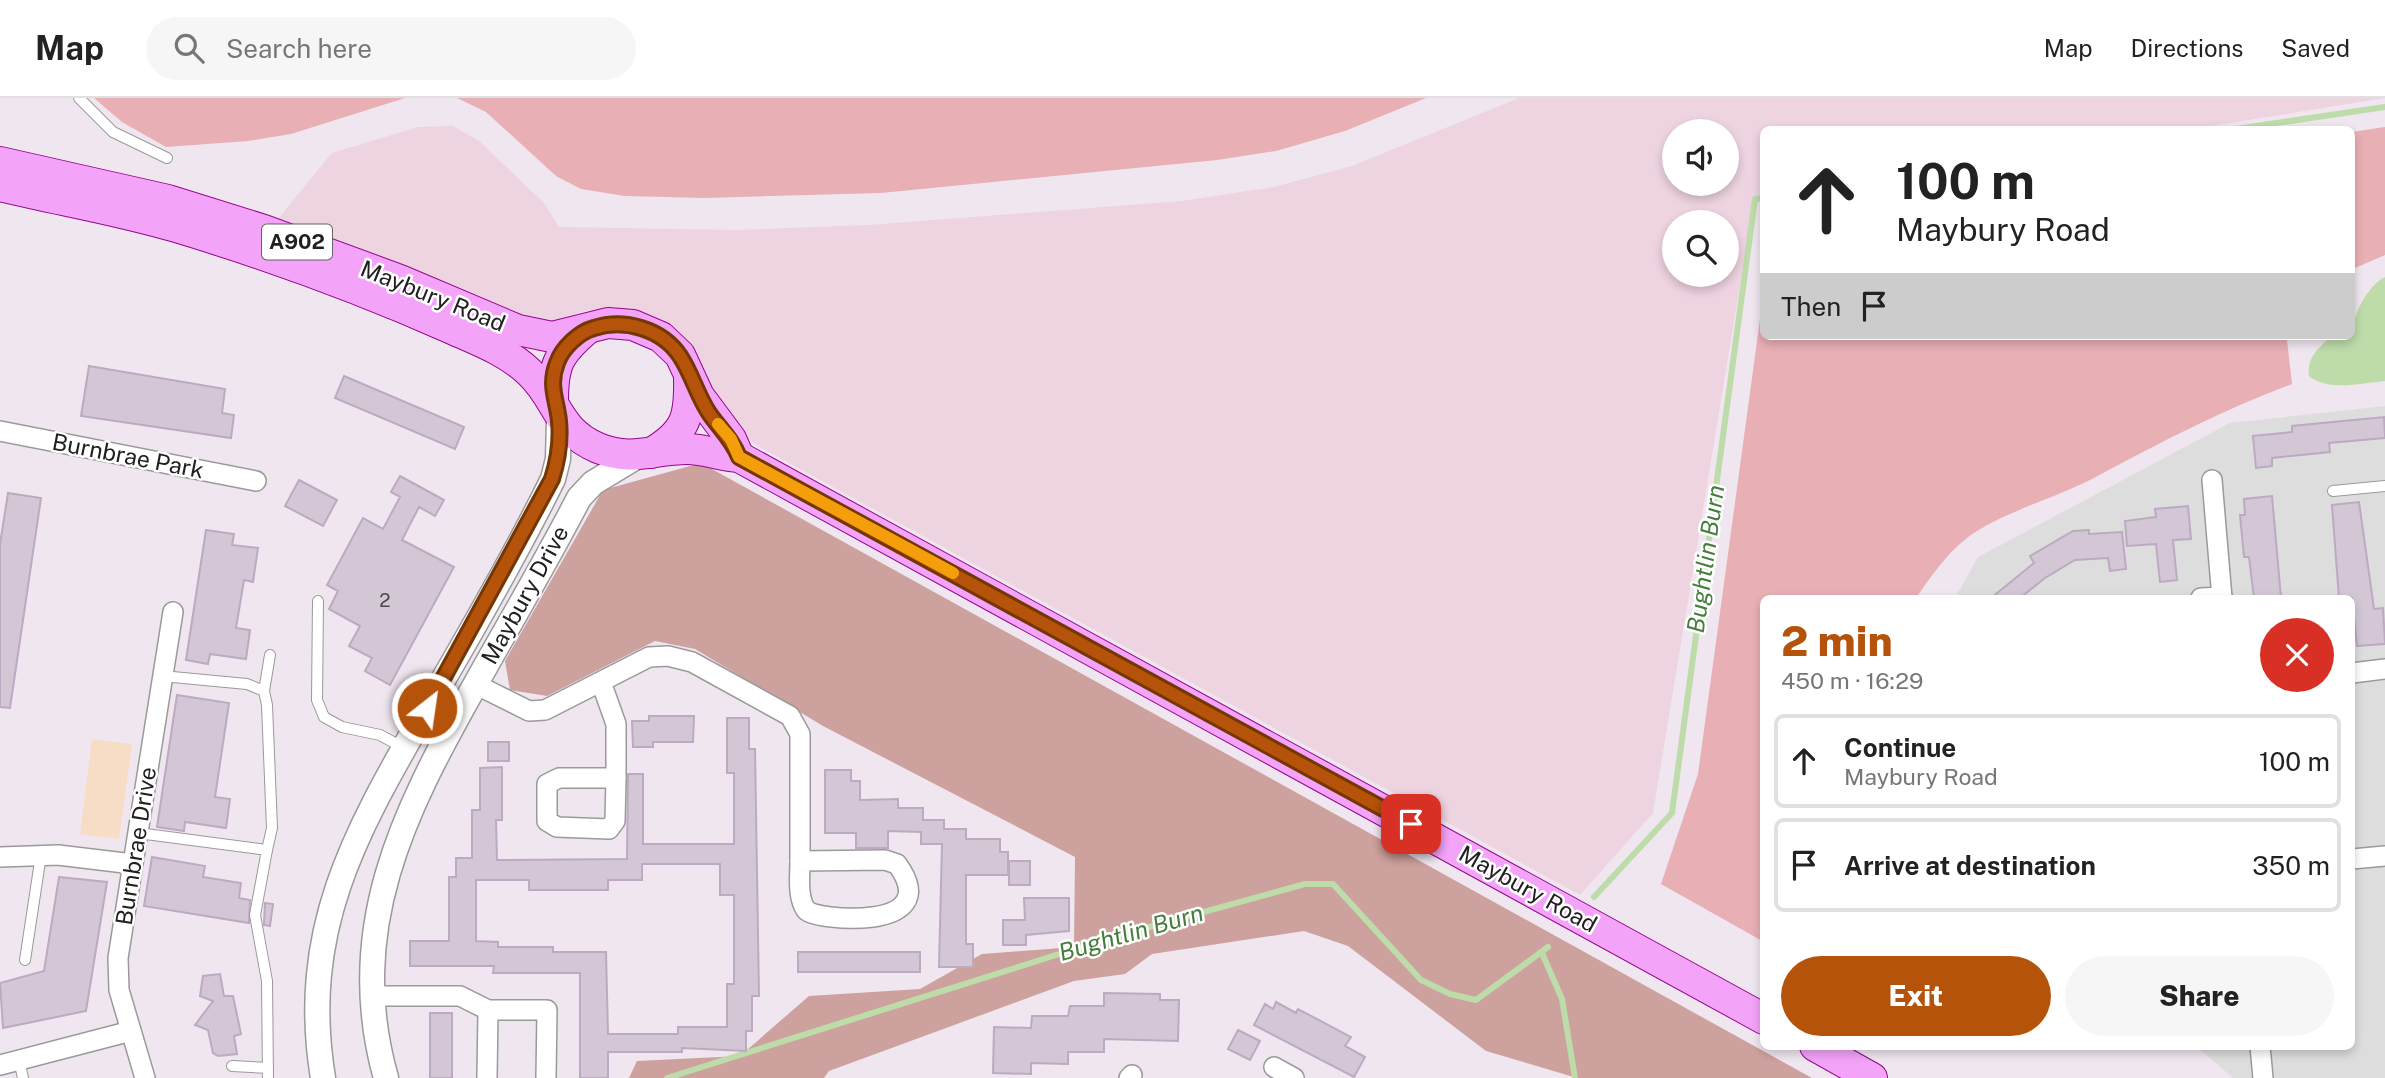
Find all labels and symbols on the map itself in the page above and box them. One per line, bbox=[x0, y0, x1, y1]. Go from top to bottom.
road number: A902 bbox=[262, 225, 332, 260]
street label: Maybury Road bbox=[357, 254, 510, 337]
street label: Burnbrae Park bbox=[50, 428, 206, 483]
water label: Bughtlin Burn bbox=[1681, 483, 1729, 635]
street label: Maybury Drive bbox=[475, 521, 574, 669]
house number: 2 bbox=[379, 589, 391, 611]
position arrow bbox=[390, 671, 464, 745]
street label: Burnbrae Drive bbox=[110, 765, 161, 927]
pin bbox=[1381, 794, 1441, 854]
street label: Maybury Road bbox=[1454, 839, 1602, 938]
water label: Bughtlin Burn bbox=[1055, 898, 1206, 966]

